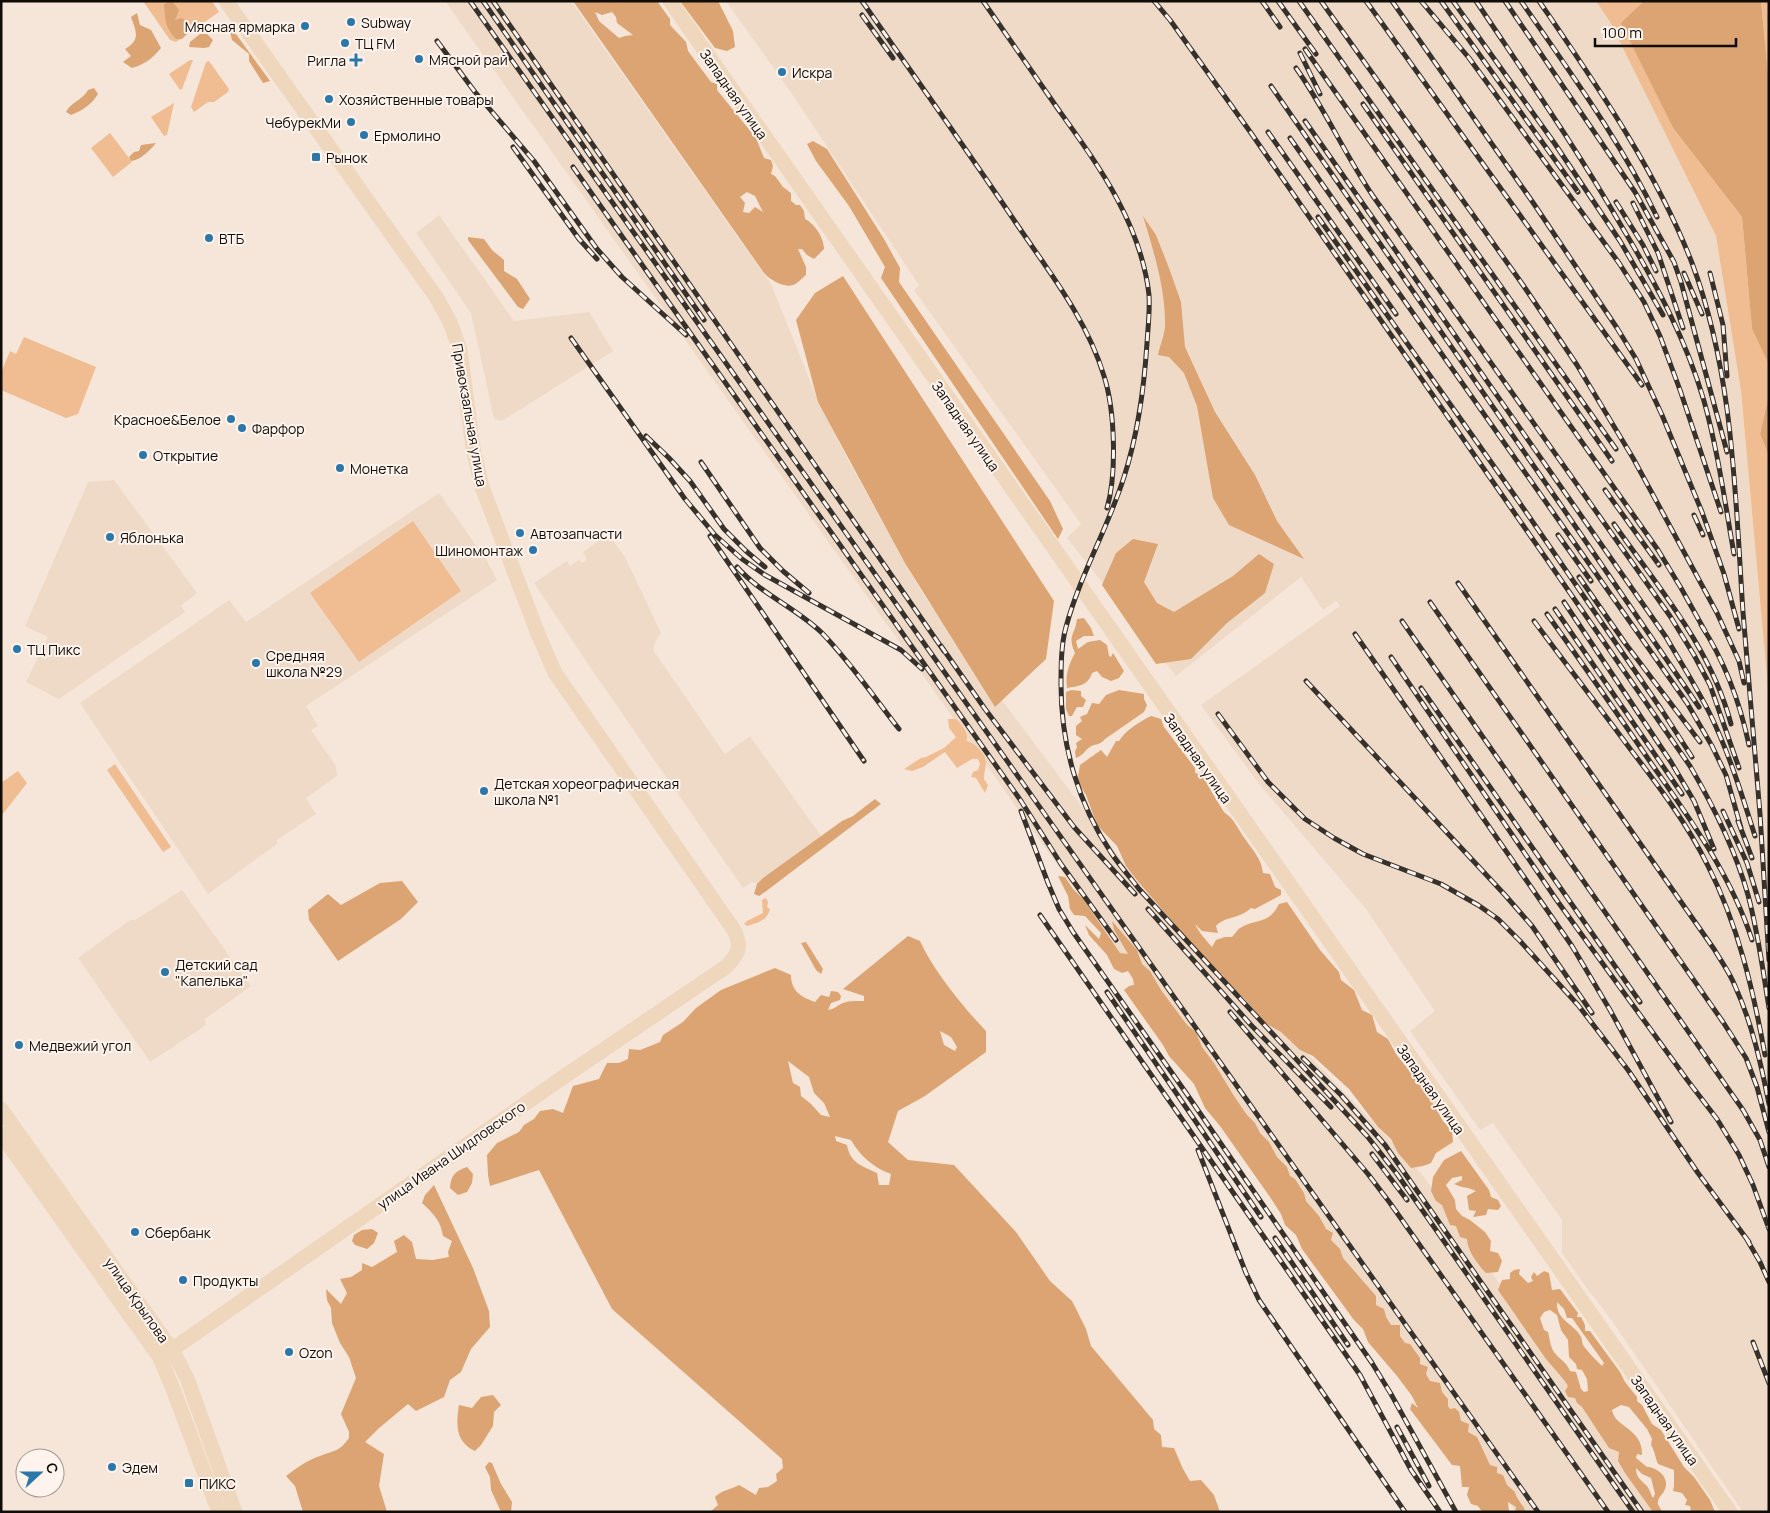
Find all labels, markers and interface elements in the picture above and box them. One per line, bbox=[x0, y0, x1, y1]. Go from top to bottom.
place label: Subway bbox=[361, 13, 412, 32]
scale bar bbox=[1595, 15, 1736, 47]
marker: Subway bbox=[345, 16, 357, 28]
place label: Мясная ярмарка bbox=[185, 17, 295, 36]
marker: Мясная ярмарка bbox=[299, 20, 311, 32]
text: 100 m bbox=[1602, 22, 1642, 43]
place label: ТЦ FM bbox=[355, 34, 395, 53]
marker: ТЦ FM bbox=[339, 37, 351, 49]
street label: Западная улица bbox=[696, 45, 772, 143]
place label: Мясной рай bbox=[429, 50, 508, 69]
place label: Ригла bbox=[307, 51, 346, 70]
marker: Мясной рай bbox=[413, 53, 425, 65]
marker: Ригла bbox=[350, 54, 362, 66]
place label: Искра bbox=[792, 63, 832, 82]
marker: Искра bbox=[776, 66, 788, 78]
place label: Хозяйственные товары bbox=[339, 90, 494, 109]
marker: Хозяйственные товары bbox=[323, 93, 335, 105]
place label: ЧебурекМи bbox=[265, 113, 341, 132]
marker: ЧебурекМи bbox=[345, 116, 357, 128]
place label: Ермолино bbox=[374, 126, 441, 145]
marker: Ермолино bbox=[358, 129, 370, 141]
place label: Рынок bbox=[326, 148, 368, 167]
marker: Рынок bbox=[310, 151, 322, 163]
place label: ВТБ bbox=[219, 229, 245, 248]
marker: ВТБ bbox=[203, 232, 215, 244]
street label: Привокзальная улица bbox=[448, 342, 492, 488]
street label: Западная улица bbox=[928, 377, 1004, 475]
place label: Красное&Белое bbox=[114, 410, 221, 429]
marker: Красное&Белое bbox=[225, 413, 237, 425]
place label: Фарфор bbox=[252, 419, 305, 438]
marker: Фарфор bbox=[236, 422, 248, 434]
place label: Открытие bbox=[153, 446, 218, 465]
marker: Открытие bbox=[137, 449, 149, 461]
place label: Монетка bbox=[350, 459, 408, 478]
marker: Монетка bbox=[334, 462, 346, 474]
place label: Автозапчасти bbox=[530, 524, 622, 543]
marker: Автозапчасти bbox=[514, 527, 526, 539]
place label: Яблонька bbox=[120, 528, 184, 547]
marker: Яблонька bbox=[104, 531, 116, 543]
place label: Шиномонтаж bbox=[435, 541, 523, 560]
marker: Шиномонтаж bbox=[527, 544, 539, 556]
place label: ТЦ Пикс bbox=[27, 640, 81, 659]
marker: ТЦ Пикс bbox=[11, 643, 23, 655]
place label: Средняя школа №29 bbox=[266, 646, 343, 681]
marker: Средняя школа №29 bbox=[250, 657, 262, 669]
street label: Западная улица bbox=[1160, 709, 1236, 807]
place label: Детская хореографическая школа №1 bbox=[494, 774, 679, 809]
marker: Детская хореографическая школа №1 bbox=[478, 785, 490, 797]
place label: Детский сад "Капелька" bbox=[175, 955, 258, 990]
marker: Детский сад "Капелька" bbox=[159, 966, 171, 978]
place label: Медвежий угол bbox=[29, 1036, 131, 1055]
marker: Медвежий угол bbox=[13, 1039, 25, 1051]
street label: Западная улица bbox=[1393, 1040, 1469, 1138]
street label: улица Ивана Шидловского bbox=[373, 1097, 529, 1213]
place label: Сбербанк bbox=[145, 1223, 212, 1242]
marker: Сбербанк bbox=[129, 1226, 141, 1238]
street label: улица Крылова bbox=[101, 1254, 173, 1346]
place label: Продукты bbox=[193, 1271, 258, 1290]
marker: Продукты bbox=[177, 1274, 189, 1286]
place label: Ozon bbox=[299, 1343, 333, 1362]
marker: Ozon bbox=[283, 1346, 295, 1358]
street label: Западная улица bbox=[1627, 1371, 1703, 1469]
north arrow bbox=[15, 1448, 65, 1498]
place label: Эдем bbox=[122, 1458, 158, 1477]
text: С bbox=[42, 1460, 63, 1476]
marker: Эдем bbox=[106, 1461, 118, 1473]
place label: ПИКС bbox=[199, 1474, 236, 1493]
marker: ПИКС bbox=[183, 1477, 195, 1489]

